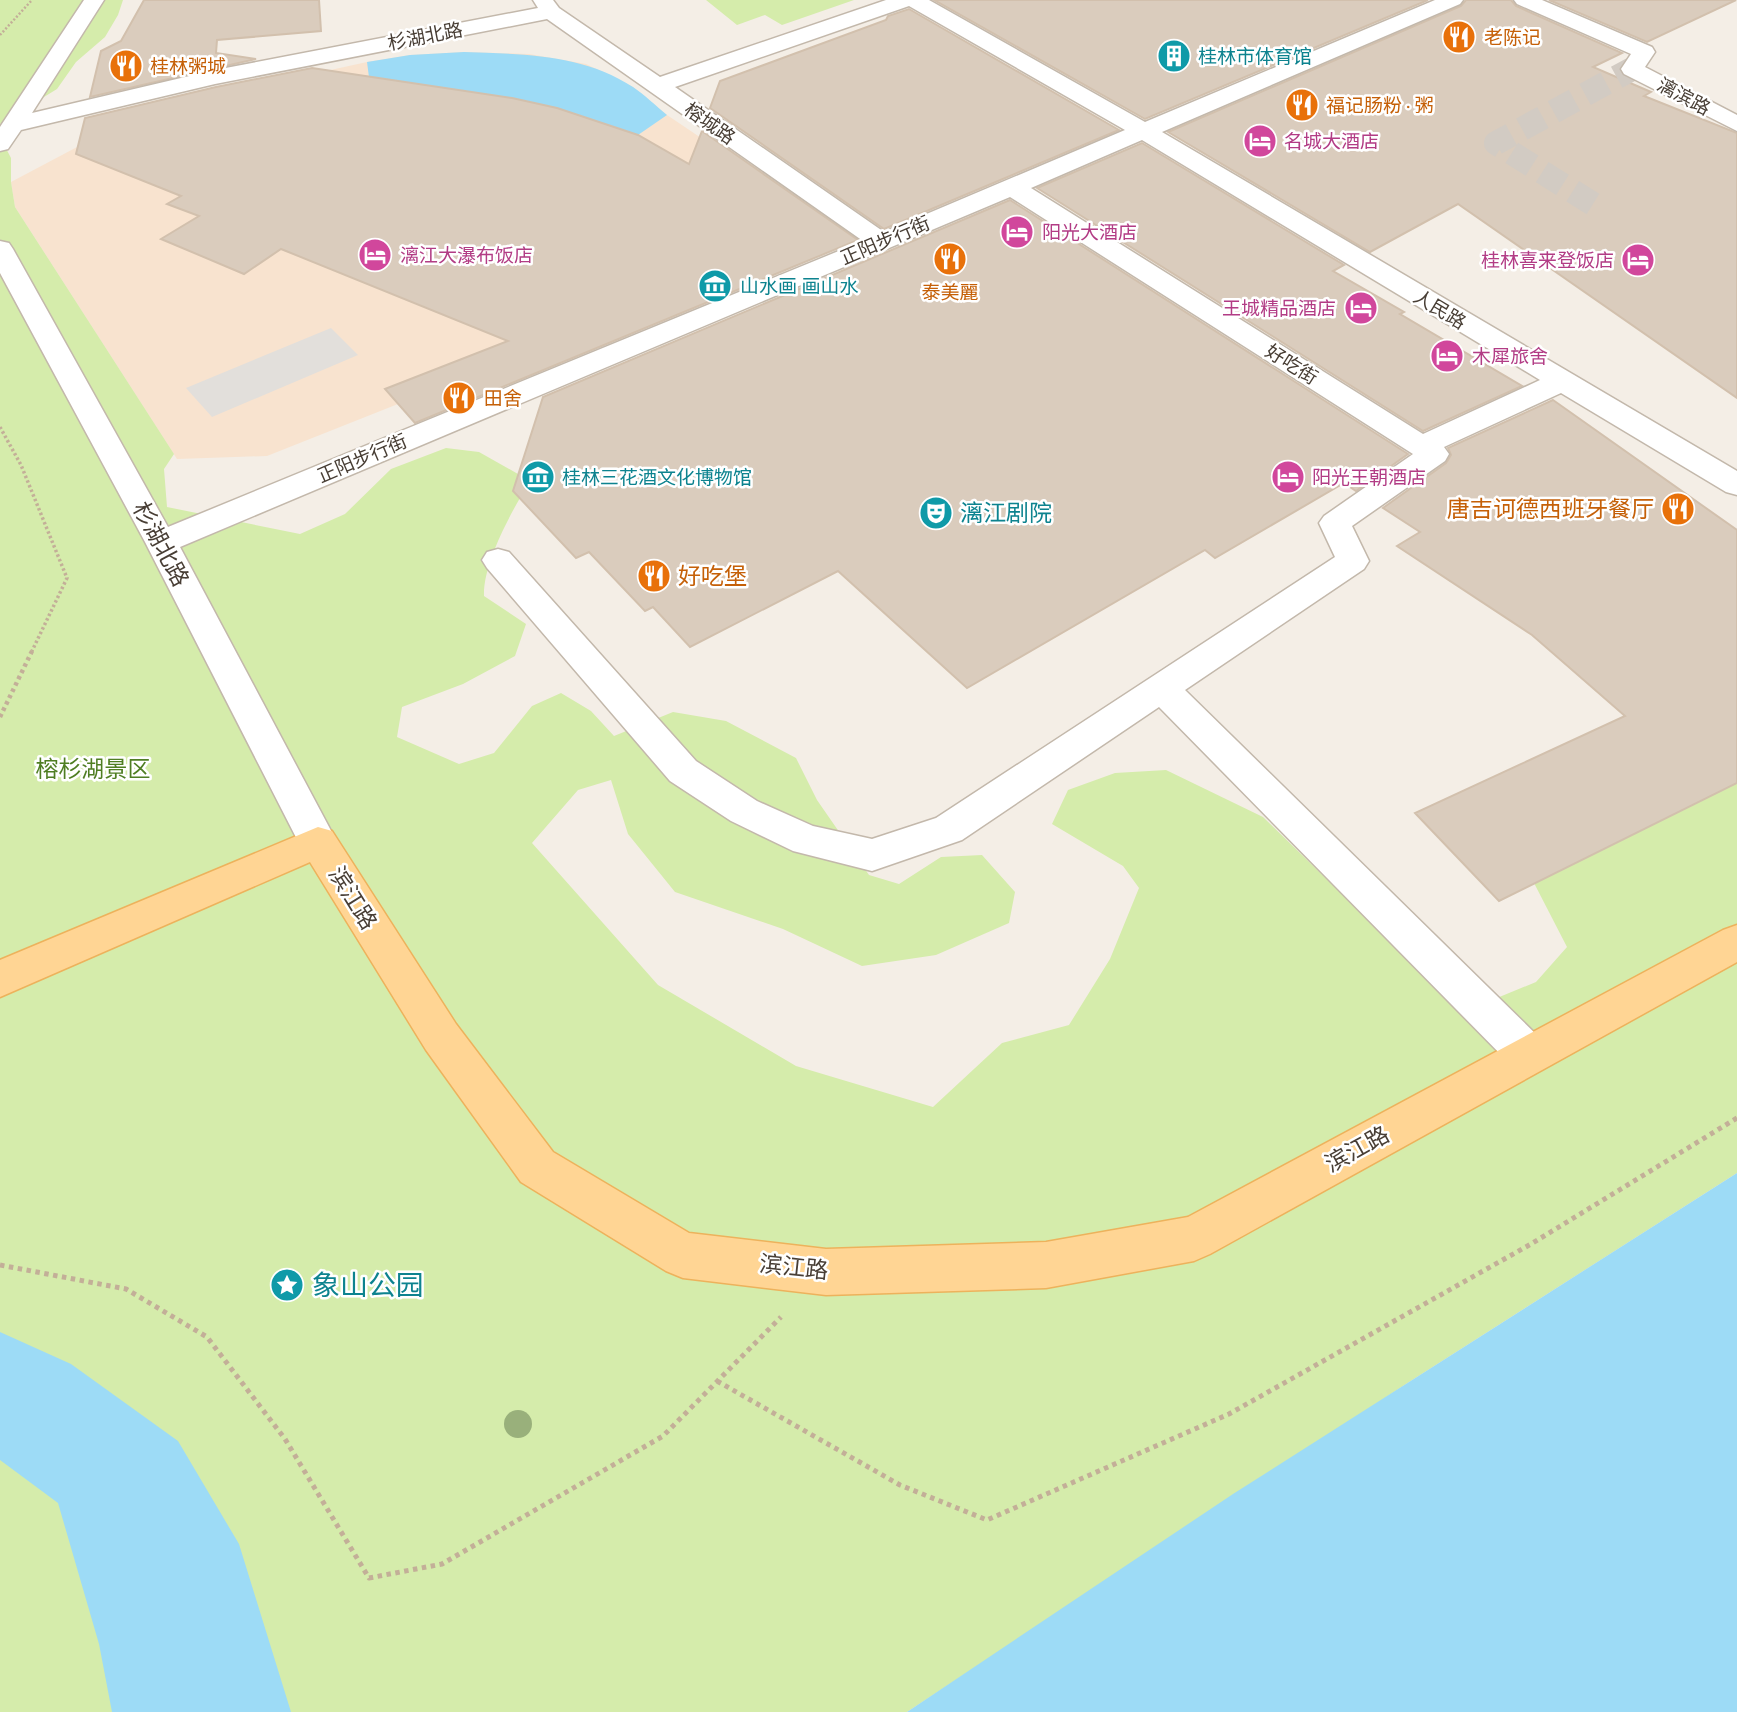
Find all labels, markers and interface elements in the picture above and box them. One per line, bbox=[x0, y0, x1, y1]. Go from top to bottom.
restaurant icon: 老陈记 bbox=[1440, 18, 1478, 56]
street label: 杉湖北路 bbox=[386, 19, 465, 55]
place label: 老陈记 bbox=[1484, 27, 1541, 49]
building icon: 桂林市体育馆 bbox=[1155, 37, 1193, 75]
place label: 桂林市体育馆 bbox=[1198, 46, 1312, 68]
restaurant icon: 桂林粥城 bbox=[107, 47, 145, 85]
place label: 桂林粥城 bbox=[150, 56, 226, 78]
street label: 漓滨路 bbox=[1653, 74, 1714, 120]
restaurant icon: 福记肠粉 · 粥 bbox=[1283, 86, 1321, 124]
place label: 福记肠粉 · 粥 bbox=[1326, 95, 1433, 117]
street label: 榕城路 bbox=[680, 98, 739, 149]
hotel icon: 名城大酒店 bbox=[1241, 122, 1279, 160]
place label: 名城大酒店 bbox=[1284, 131, 1379, 153]
street label: 正阳步行街 bbox=[837, 212, 933, 270]
hotel icon: 阳光大酒店 bbox=[998, 213, 1036, 251]
place label: 阳光大酒店 bbox=[1042, 222, 1137, 244]
hotel icon: 漓江大瀑布饭店 bbox=[356, 236, 394, 274]
restaurant icon: 泰美麗 bbox=[931, 240, 969, 278]
hotel icon: 桂林喜来登饭店 bbox=[1619, 241, 1657, 279]
place label: 漓江大瀑布饭店 bbox=[400, 245, 533, 267]
place label: 桂林喜来登饭店 bbox=[1481, 250, 1614, 272]
museum icon: 山水画 画山水 bbox=[696, 267, 734, 305]
place label: 山水画 画山水 bbox=[740, 276, 859, 298]
place label: 泰美麗 bbox=[921, 282, 979, 304]
street label: 人民路 bbox=[1409, 286, 1470, 334]
hotel icon: 王城精品酒店 bbox=[1342, 289, 1380, 327]
place label: 王城精品酒店 bbox=[1222, 298, 1336, 320]
hotel icon: 木犀旅舍 bbox=[1428, 337, 1466, 375]
street label: 好吃街 bbox=[1261, 340, 1321, 389]
place label: 木犀旅舍 bbox=[1472, 346, 1548, 368]
restaurant icon: 田舍 bbox=[440, 379, 478, 417]
place label: 田舍 bbox=[484, 388, 522, 410]
street label: 正阳步行街 bbox=[314, 430, 410, 488]
museum icon: 桂林三花酒文化博物馆 bbox=[519, 458, 557, 496]
hotel icon: 阳光王朝酒店 bbox=[1269, 458, 1307, 496]
place label: 桂林三花酒文化博物馆 bbox=[562, 467, 752, 489]
place label: 阳光王朝酒店 bbox=[1312, 467, 1426, 489]
restaurant icon: 唐吉诃德西班牙餐厅 bbox=[1659, 490, 1697, 528]
theatre icon: 漓江剧院 bbox=[917, 494, 955, 532]
place label: 唐吉诃德西班牙餐厅 bbox=[1447, 496, 1654, 523]
street label: 杉湖北路 bbox=[127, 497, 194, 591]
place label: 漓江剧院 bbox=[960, 500, 1052, 527]
restaurant icon: 好吃堡 bbox=[635, 557, 673, 595]
place label: 好吃堡 bbox=[678, 563, 747, 590]
park label: 榕杉湖景区 bbox=[36, 756, 151, 783]
street label: 滨江路 bbox=[323, 862, 382, 935]
street label: 滨江路 bbox=[1321, 1121, 1394, 1178]
street label: 滨江路 bbox=[758, 1250, 830, 1285]
place icon: 象山公园 bbox=[268, 1266, 306, 1304]
place label: 象山公园 bbox=[312, 1269, 424, 1302]

